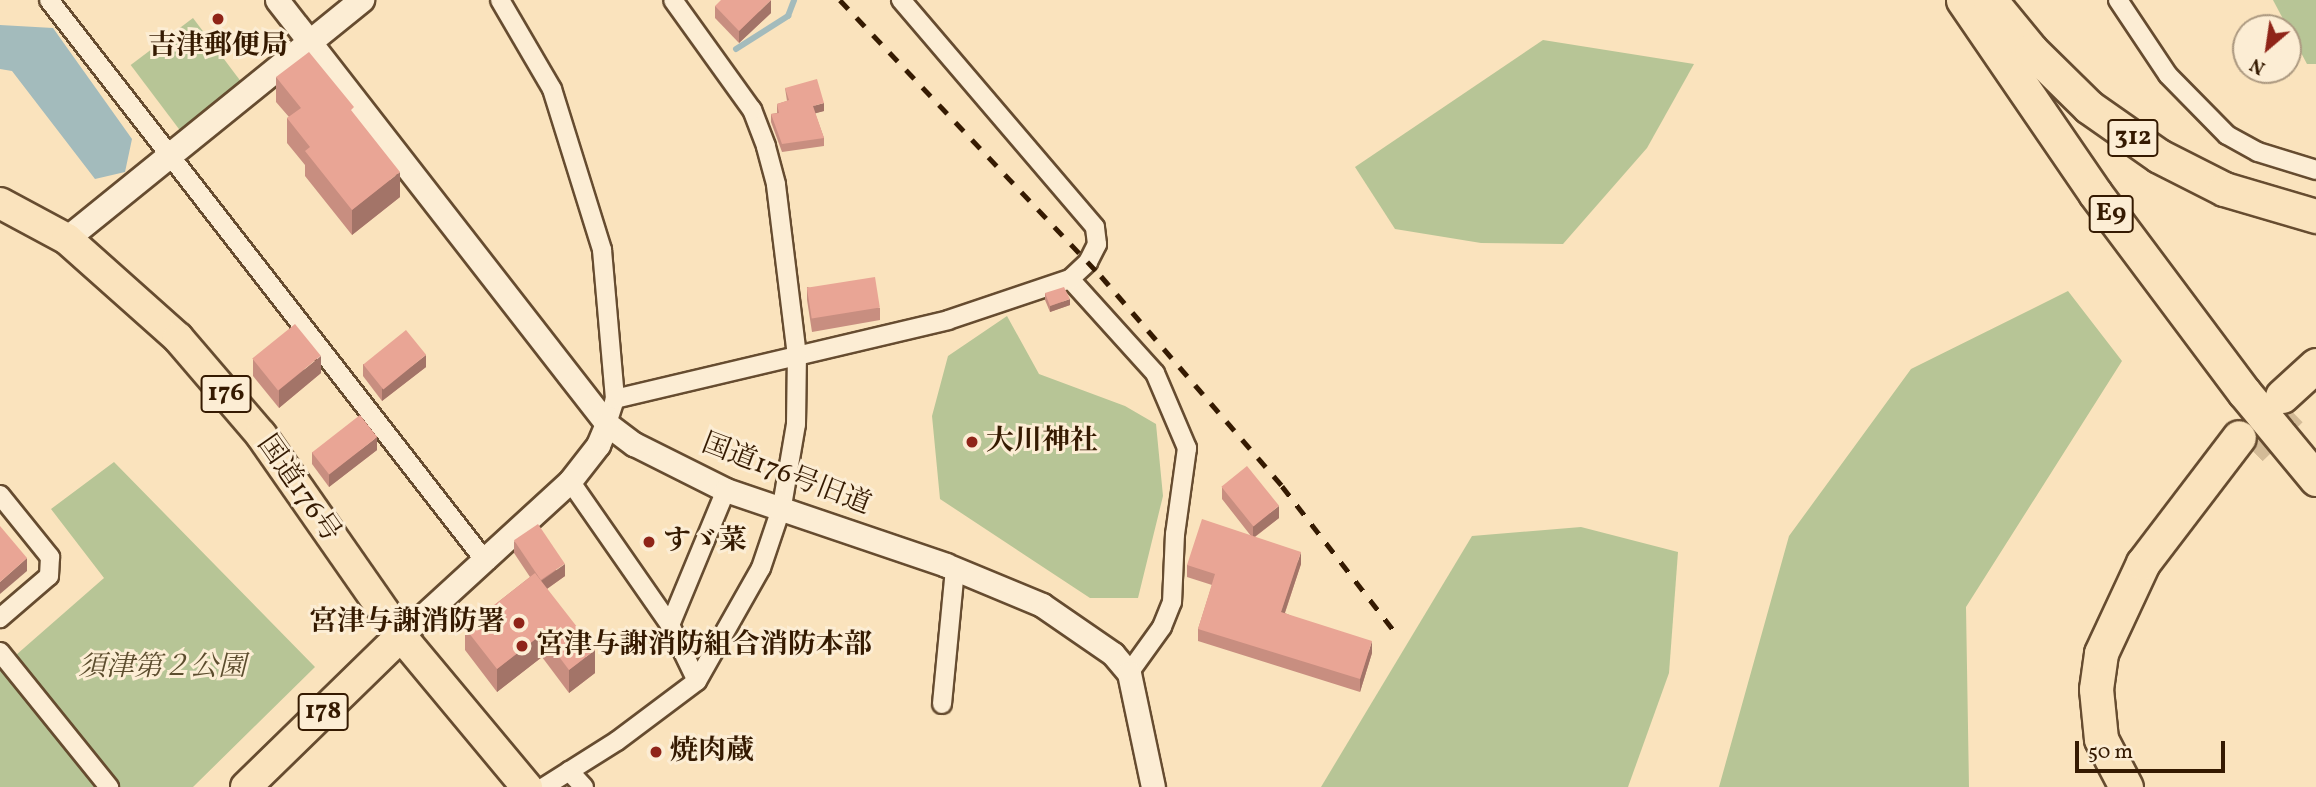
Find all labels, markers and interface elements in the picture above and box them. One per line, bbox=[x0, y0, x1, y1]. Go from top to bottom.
marker: 吉津郵便局 bbox=[210, 11, 226, 27]
north arrow bbox=[2232, 14, 2302, 84]
place label: 吉津郵便局 bbox=[148, 30, 288, 64]
text: N bbox=[2245, 51, 2270, 80]
road number: 312 bbox=[2107, 116, 2159, 160]
road number: E9 bbox=[2088, 192, 2134, 236]
road number: 176 bbox=[200, 372, 252, 416]
place label: 大川神社 bbox=[986, 425, 1098, 459]
street label: 国道176号旧道 bbox=[697, 427, 875, 523]
street label: 国道176号 bbox=[249, 429, 347, 549]
marker: 大川神社 bbox=[964, 434, 980, 450]
place label: すゞ菜 bbox=[663, 525, 747, 559]
marker: すゞ菜 bbox=[641, 534, 657, 550]
place label: 宮津与謝消防署 bbox=[309, 606, 505, 640]
marker: 宮津与謝消防署 bbox=[511, 615, 527, 631]
place label: 宮津与謝消防組合消防本部 bbox=[536, 629, 872, 663]
marker: 宮津与謝消防組合消防本部 bbox=[514, 638, 530, 654]
park label: 須津第２公園 bbox=[78, 651, 246, 685]
road number: 178 bbox=[297, 690, 349, 734]
scale bar bbox=[2078, 728, 2228, 772]
place label: 焼肉蔵 bbox=[670, 735, 754, 769]
text: 50 m bbox=[2088, 738, 2133, 767]
marker: 焼肉蔵 bbox=[648, 744, 664, 760]

